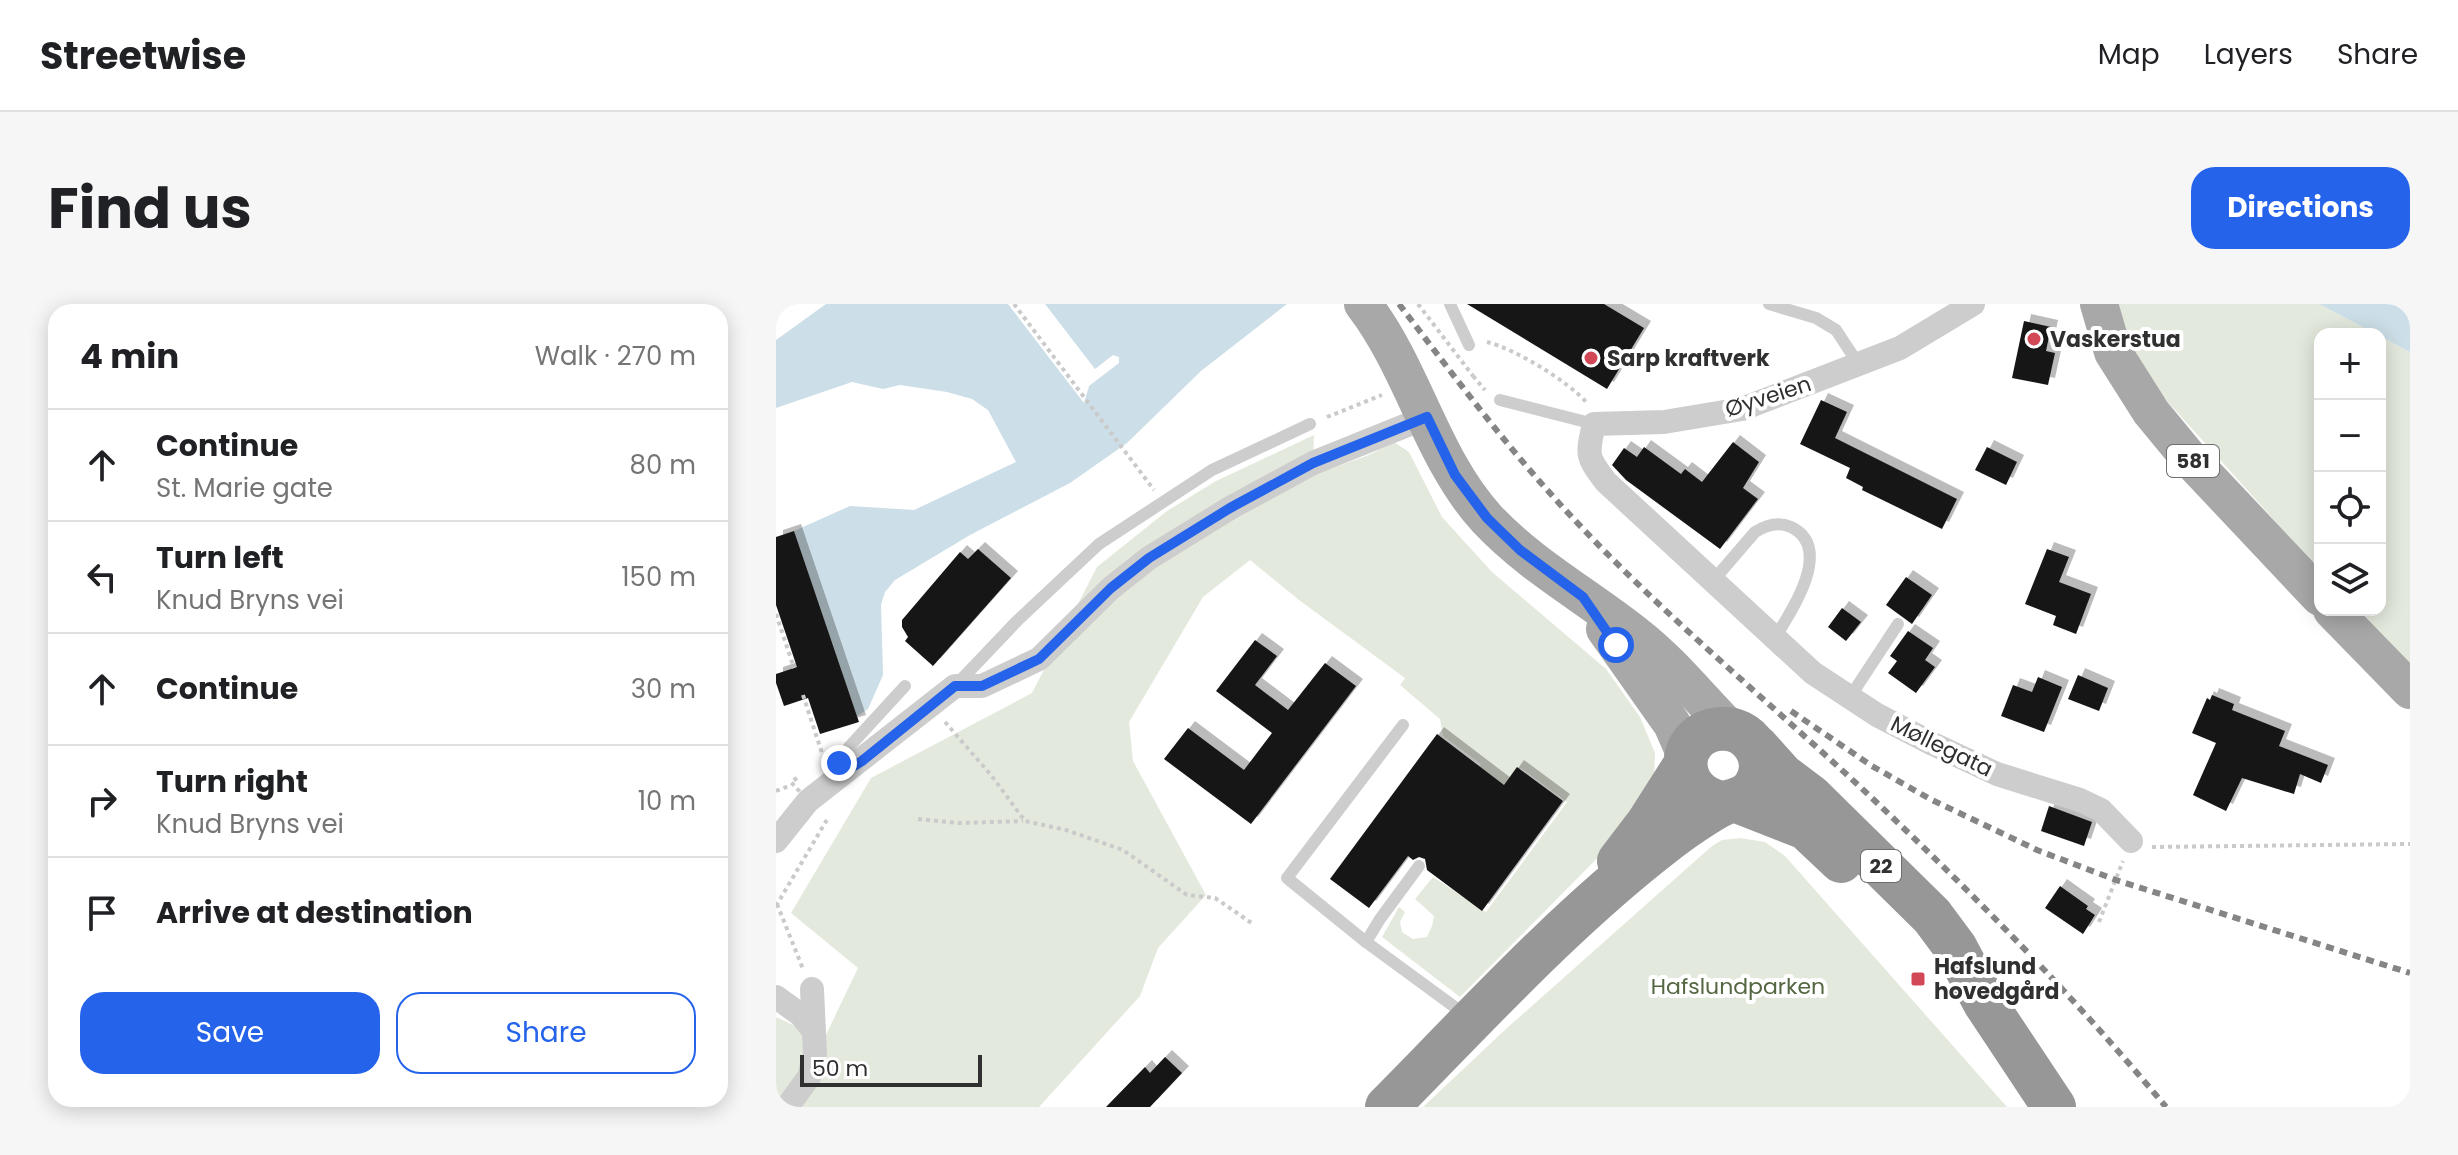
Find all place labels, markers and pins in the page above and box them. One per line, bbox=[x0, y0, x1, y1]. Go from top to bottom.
place label: Vaskerstua bbox=[2050, 324, 2181, 355]
marker: Vaskerstua bbox=[2025, 330, 2043, 348]
place label: Sarp kraftverk bbox=[1607, 343, 1770, 374]
marker: Sarp kraftverk bbox=[1582, 349, 1600, 367]
place label: Hafslund hovedgård bbox=[1934, 951, 2059, 1007]
marker: Hafslund hovedgård bbox=[1909, 970, 1927, 988]

